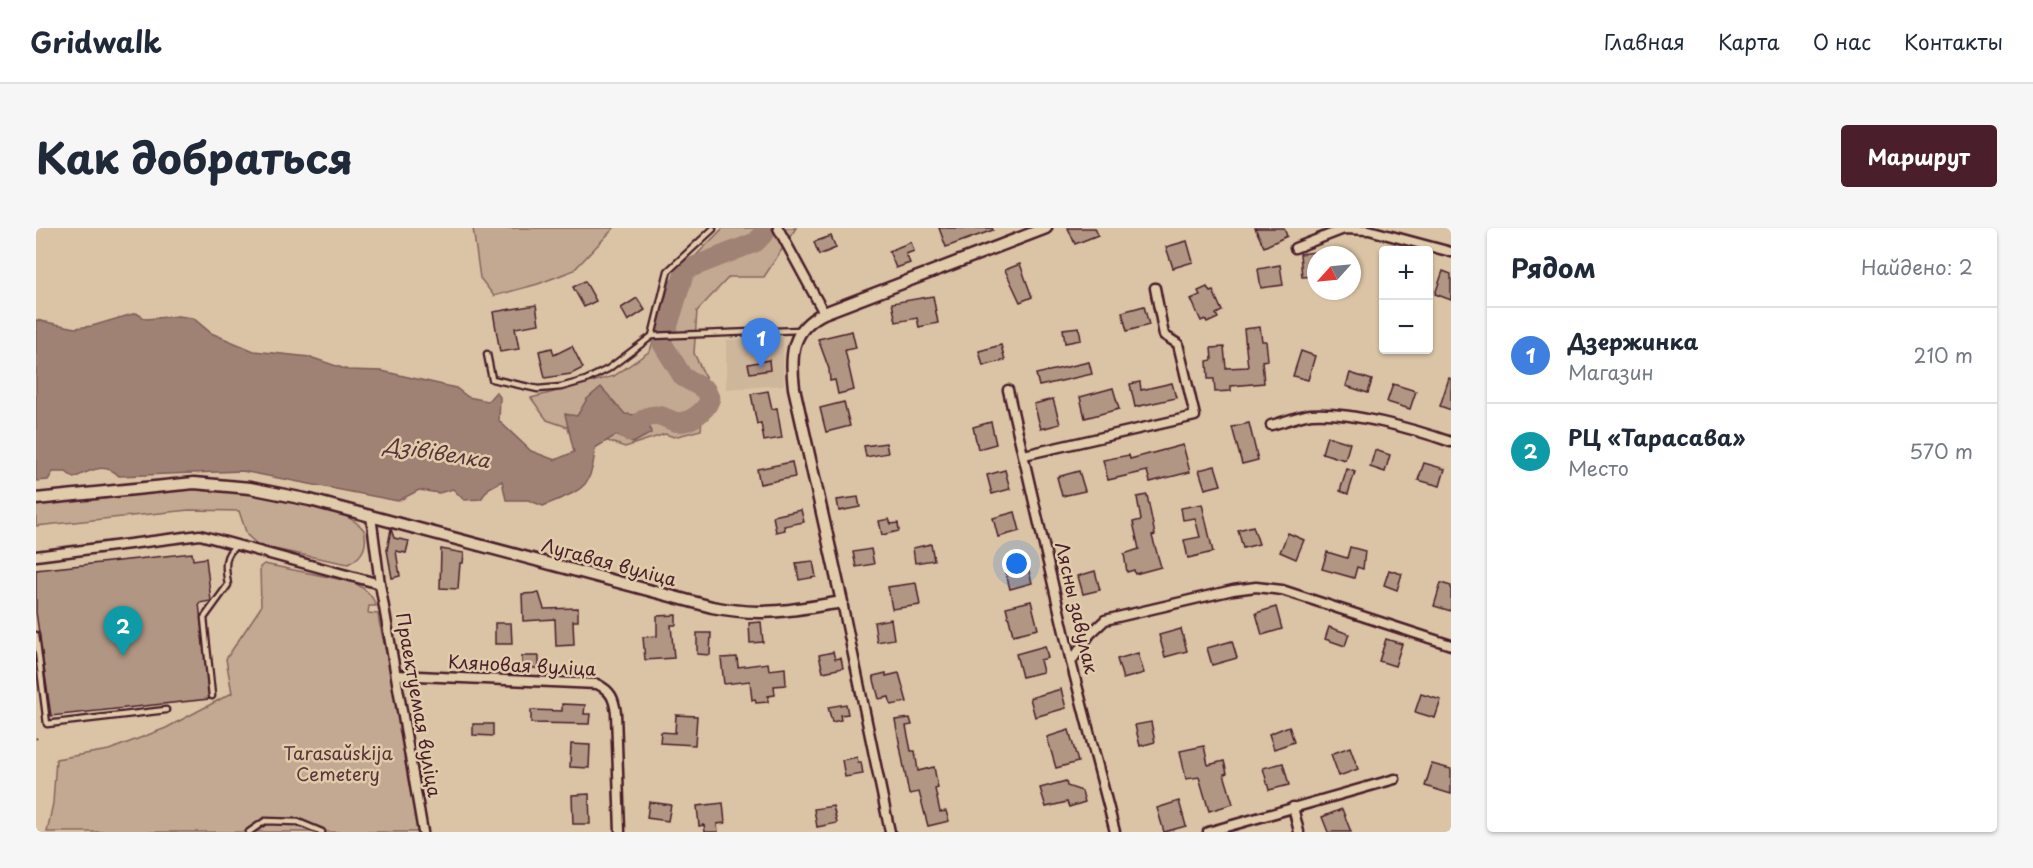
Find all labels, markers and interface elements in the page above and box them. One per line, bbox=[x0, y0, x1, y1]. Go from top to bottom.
text: Gridwalk bbox=[30, 20, 162, 63]
text: Главная bbox=[1604, 25, 1685, 57]
text: Карта bbox=[1718, 25, 1780, 57]
text: О нас bbox=[1813, 25, 1871, 57]
text: Контакты bbox=[1904, 25, 2003, 57]
text: Как добраться bbox=[36, 125, 353, 188]
button: Маршрут bbox=[1841, 125, 1997, 187]
north arrow bbox=[1307, 246, 1361, 300]
map controls bbox=[1379, 246, 1433, 354]
button: + bbox=[1379, 246, 1433, 300]
text: Рядом bbox=[1511, 248, 1596, 287]
text: Найдено: 2 bbox=[1861, 252, 1973, 282]
button: − bbox=[1379, 300, 1433, 354]
pin: 1 bbox=[742, 318, 780, 368]
text: Дзержинка bbox=[1568, 324, 1698, 357]
text: 1 bbox=[1526, 340, 1535, 370]
text: 210 m bbox=[1914, 340, 1973, 370]
text: Магазин bbox=[1568, 357, 1654, 387]
text: РЦ «Тарасава» bbox=[1568, 420, 1745, 453]
water label: Дзівівелка bbox=[381, 429, 492, 475]
text: 2 bbox=[1523, 436, 1538, 466]
text: 570 m bbox=[1909, 436, 1973, 466]
text: Место bbox=[1568, 453, 1629, 483]
street label: Лугавая вуліца bbox=[539, 531, 680, 593]
street label: Лясны завулак bbox=[1049, 539, 1106, 677]
your location bbox=[1002, 549, 1031, 578]
pin: 2 bbox=[104, 606, 142, 656]
street label: Праектуемая вуліца bbox=[390, 610, 449, 799]
street label: Кляновая вуліца bbox=[447, 647, 597, 682]
park label: Tarasaŭskija Cemetery bbox=[283, 739, 393, 787]

